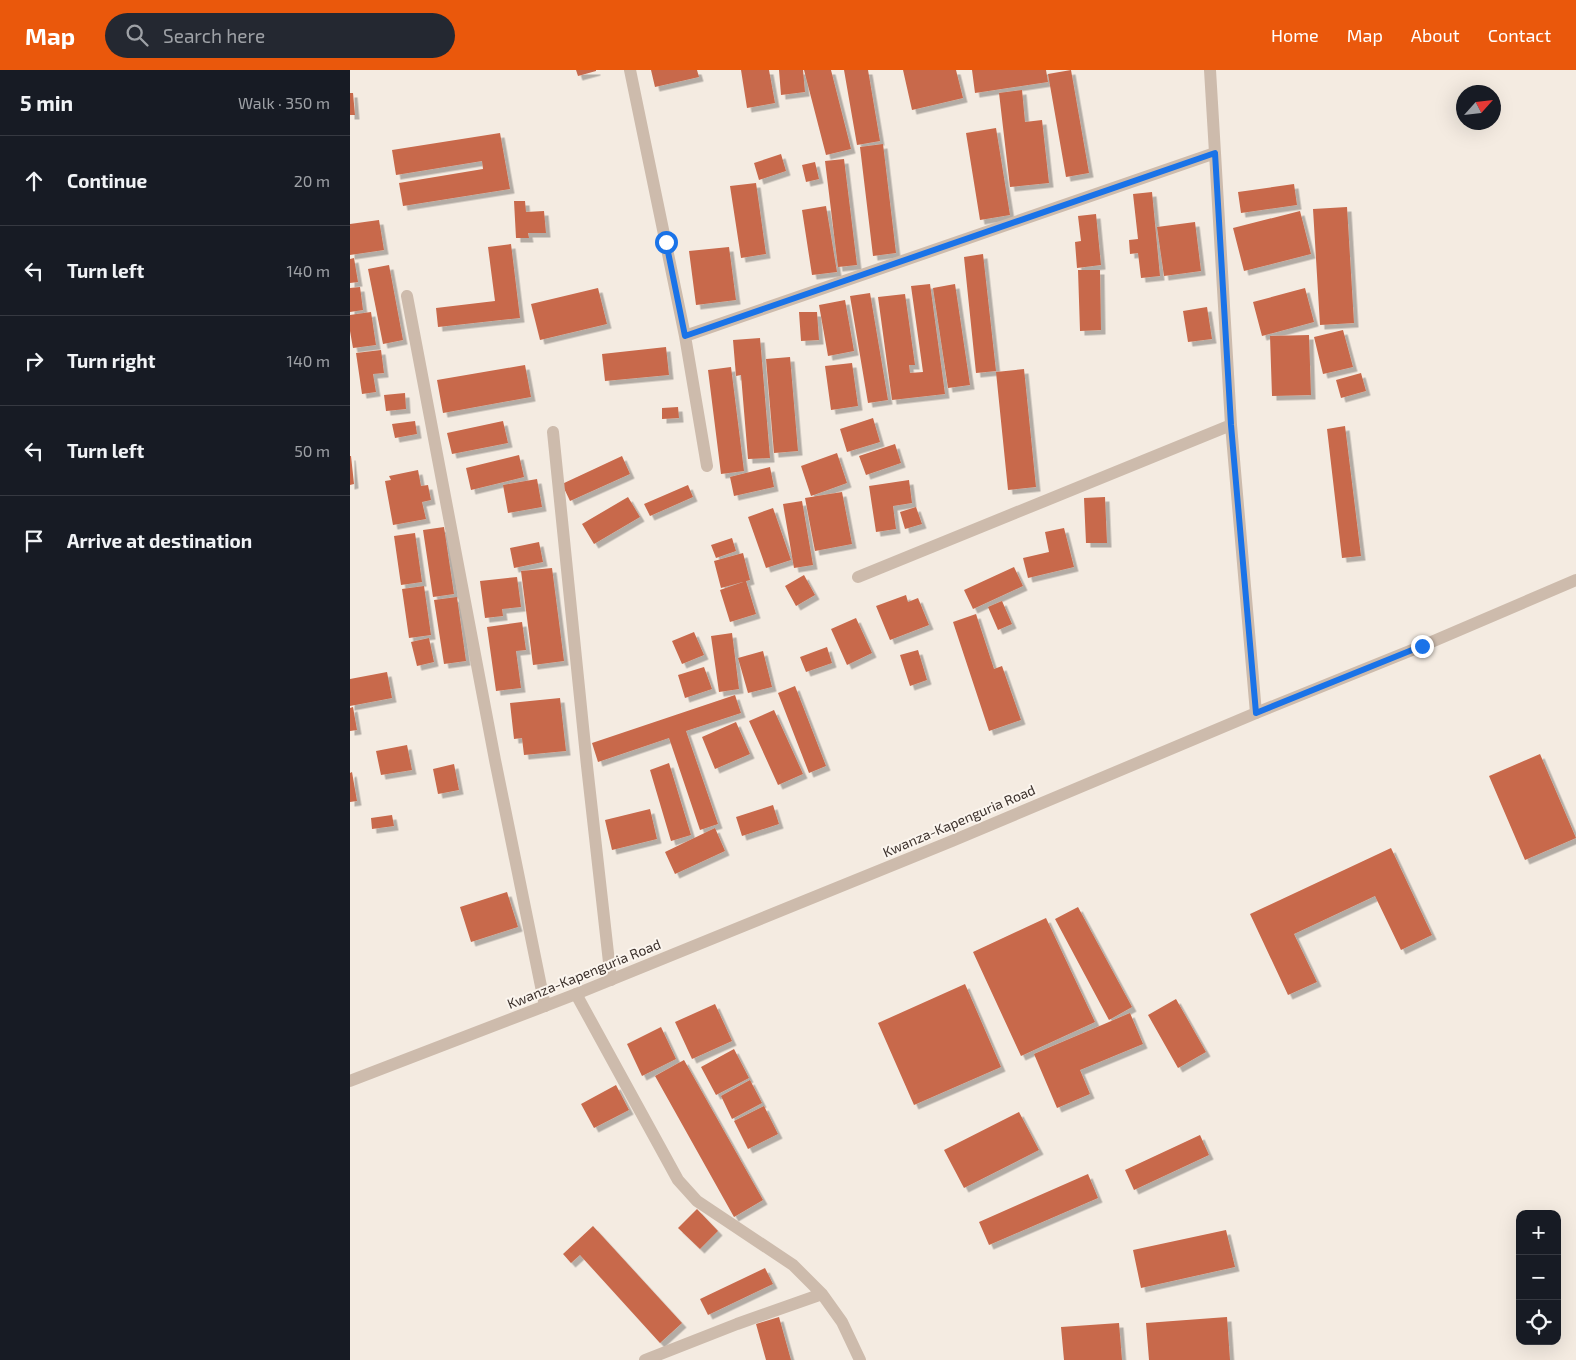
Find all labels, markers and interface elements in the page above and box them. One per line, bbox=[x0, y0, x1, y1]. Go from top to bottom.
search box bbox=[105, 13, 455, 58]
text: Map bbox=[25, 21, 75, 50]
icon: search bbox=[123, 21, 151, 49]
text: Search here bbox=[163, 24, 265, 47]
text: Home bbox=[1271, 24, 1319, 46]
text: Map bbox=[1347, 24, 1383, 46]
text: About bbox=[1411, 24, 1460, 46]
text: Contact bbox=[1488, 24, 1551, 46]
north arrow bbox=[1456, 85, 1501, 130]
text: 5 min bbox=[20, 90, 73, 115]
text: Walk · 350 m bbox=[238, 93, 330, 112]
icon: ahead bbox=[20, 167, 48, 195]
text: Continue bbox=[67, 169, 147, 192]
text: 20 m bbox=[294, 171, 330, 190]
route start bbox=[655, 231, 678, 254]
icon: left bbox=[20, 257, 48, 285]
text: Turn left bbox=[67, 259, 144, 282]
text: 140 m bbox=[287, 261, 330, 280]
icon: right bbox=[20, 347, 48, 375]
text: Turn right bbox=[67, 349, 155, 372]
text: 140 m bbox=[287, 351, 330, 370]
icon: left bbox=[20, 437, 48, 465]
text: Turn left bbox=[67, 439, 144, 462]
text: 50 m bbox=[294, 441, 330, 460]
icon: arrive bbox=[20, 527, 48, 555]
text: Arrive at destination bbox=[67, 529, 252, 552]
route end bbox=[1411, 635, 1434, 658]
street label: Kwanza-Kapenguria Road bbox=[880, 781, 1038, 860]
street label: Kwanza-Kapenguria Road bbox=[505, 935, 663, 1012]
map controls bbox=[1516, 1210, 1561, 1345]
button: + bbox=[1516, 1210, 1561, 1255]
button: − bbox=[1516, 1255, 1561, 1300]
button: locate bbox=[1516, 1300, 1561, 1345]

